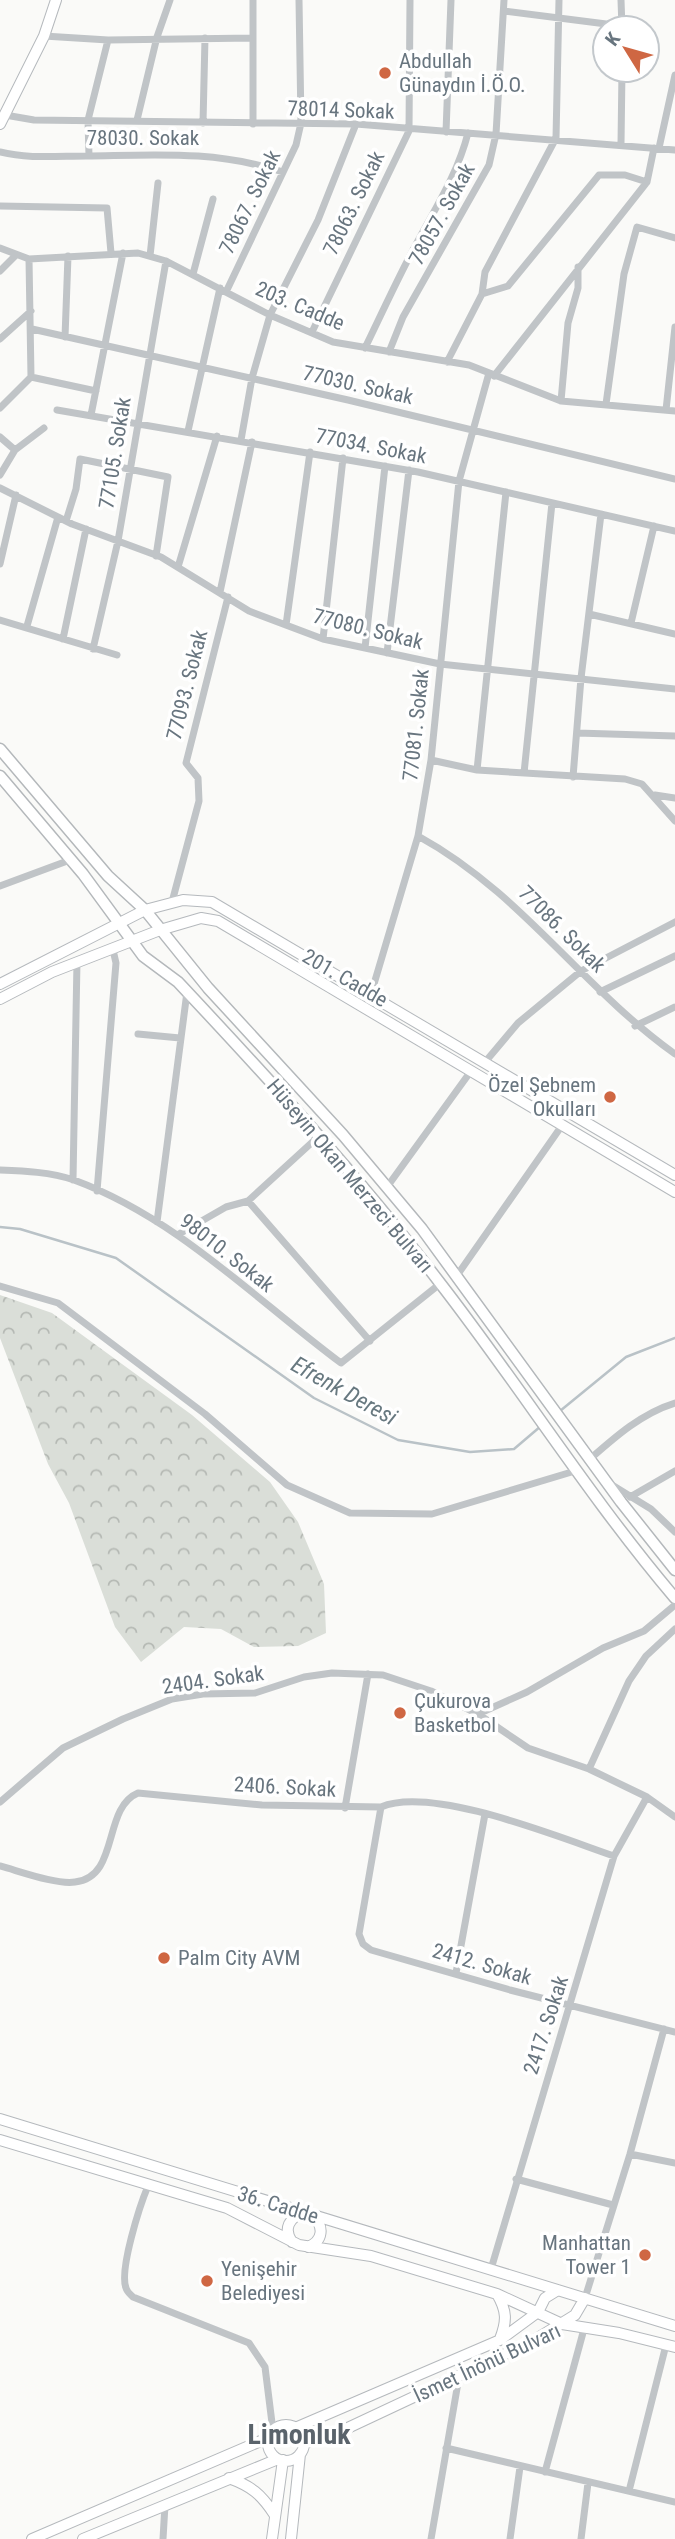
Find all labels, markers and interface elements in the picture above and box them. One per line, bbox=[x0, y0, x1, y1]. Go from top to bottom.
north arrow bbox=[591, 14, 661, 84]
text: K bbox=[600, 28, 625, 50]
place label: Abdullah Günaydın İ.Ö.O. bbox=[399, 49, 526, 97]
marker: Abdullah Günaydın İ.Ö.O. bbox=[377, 65, 393, 81]
street label: 78014 Sokak bbox=[287, 96, 395, 124]
street label: 78030. Sokak bbox=[87, 126, 200, 150]
street label: 78067. Sokak bbox=[215, 146, 286, 258]
street label: 78063. Sokak bbox=[319, 147, 390, 259]
street label: 78057. Sokak bbox=[404, 158, 480, 269]
street label: 203. Cadde bbox=[252, 277, 348, 335]
street label: 77030. Sokak bbox=[300, 361, 416, 409]
street label: 77105. Sokak bbox=[94, 395, 136, 510]
street label: 77034. Sokak bbox=[313, 423, 429, 469]
street label: 77080. Sokak bbox=[310, 604, 426, 654]
street label: 77093. Sokak bbox=[162, 627, 212, 743]
street label: 77081. Sokak bbox=[398, 667, 434, 782]
street label: 77086. Sokak bbox=[514, 881, 611, 978]
street label: 201. Cadde bbox=[298, 944, 392, 1012]
place label: Özel Şebnem Okulları bbox=[488, 1073, 596, 1121]
street label: Hüseyin Okan Merzeci Bulvarı bbox=[262, 1074, 438, 1278]
marker: Özel Şebnem Okulları bbox=[602, 1089, 618, 1105]
street label: 98010. Sokak bbox=[175, 1209, 279, 1297]
water label: Efrenk Deresi bbox=[286, 1351, 402, 1431]
street label: 2404. Sokak bbox=[161, 1661, 266, 1699]
place label: Çukurova Basketbol bbox=[414, 1689, 496, 1737]
marker: Çukurova Basketbol bbox=[392, 1705, 408, 1721]
street label: 2406. Sokak bbox=[233, 1772, 337, 1802]
street label: 2412. Sokak bbox=[430, 1938, 535, 1990]
place label: Palm City AVM bbox=[178, 1946, 300, 1970]
marker: Palm City AVM bbox=[156, 1950, 172, 1966]
street label: 2417. Sokak bbox=[519, 1972, 573, 2077]
street label: 36. Cadde bbox=[234, 2181, 322, 2229]
place label: Manhattan Tower 1 bbox=[542, 2231, 631, 2279]
marker: Manhattan Tower 1 bbox=[637, 2247, 653, 2263]
place label: Yenişehir Belediyesi bbox=[221, 2257, 305, 2305]
marker: Yenişehir Belediyesi bbox=[199, 2273, 215, 2289]
street label: İsmet İnönü Bulvarı bbox=[410, 2318, 564, 2408]
district label: Limonluk bbox=[247, 2418, 351, 2451]

